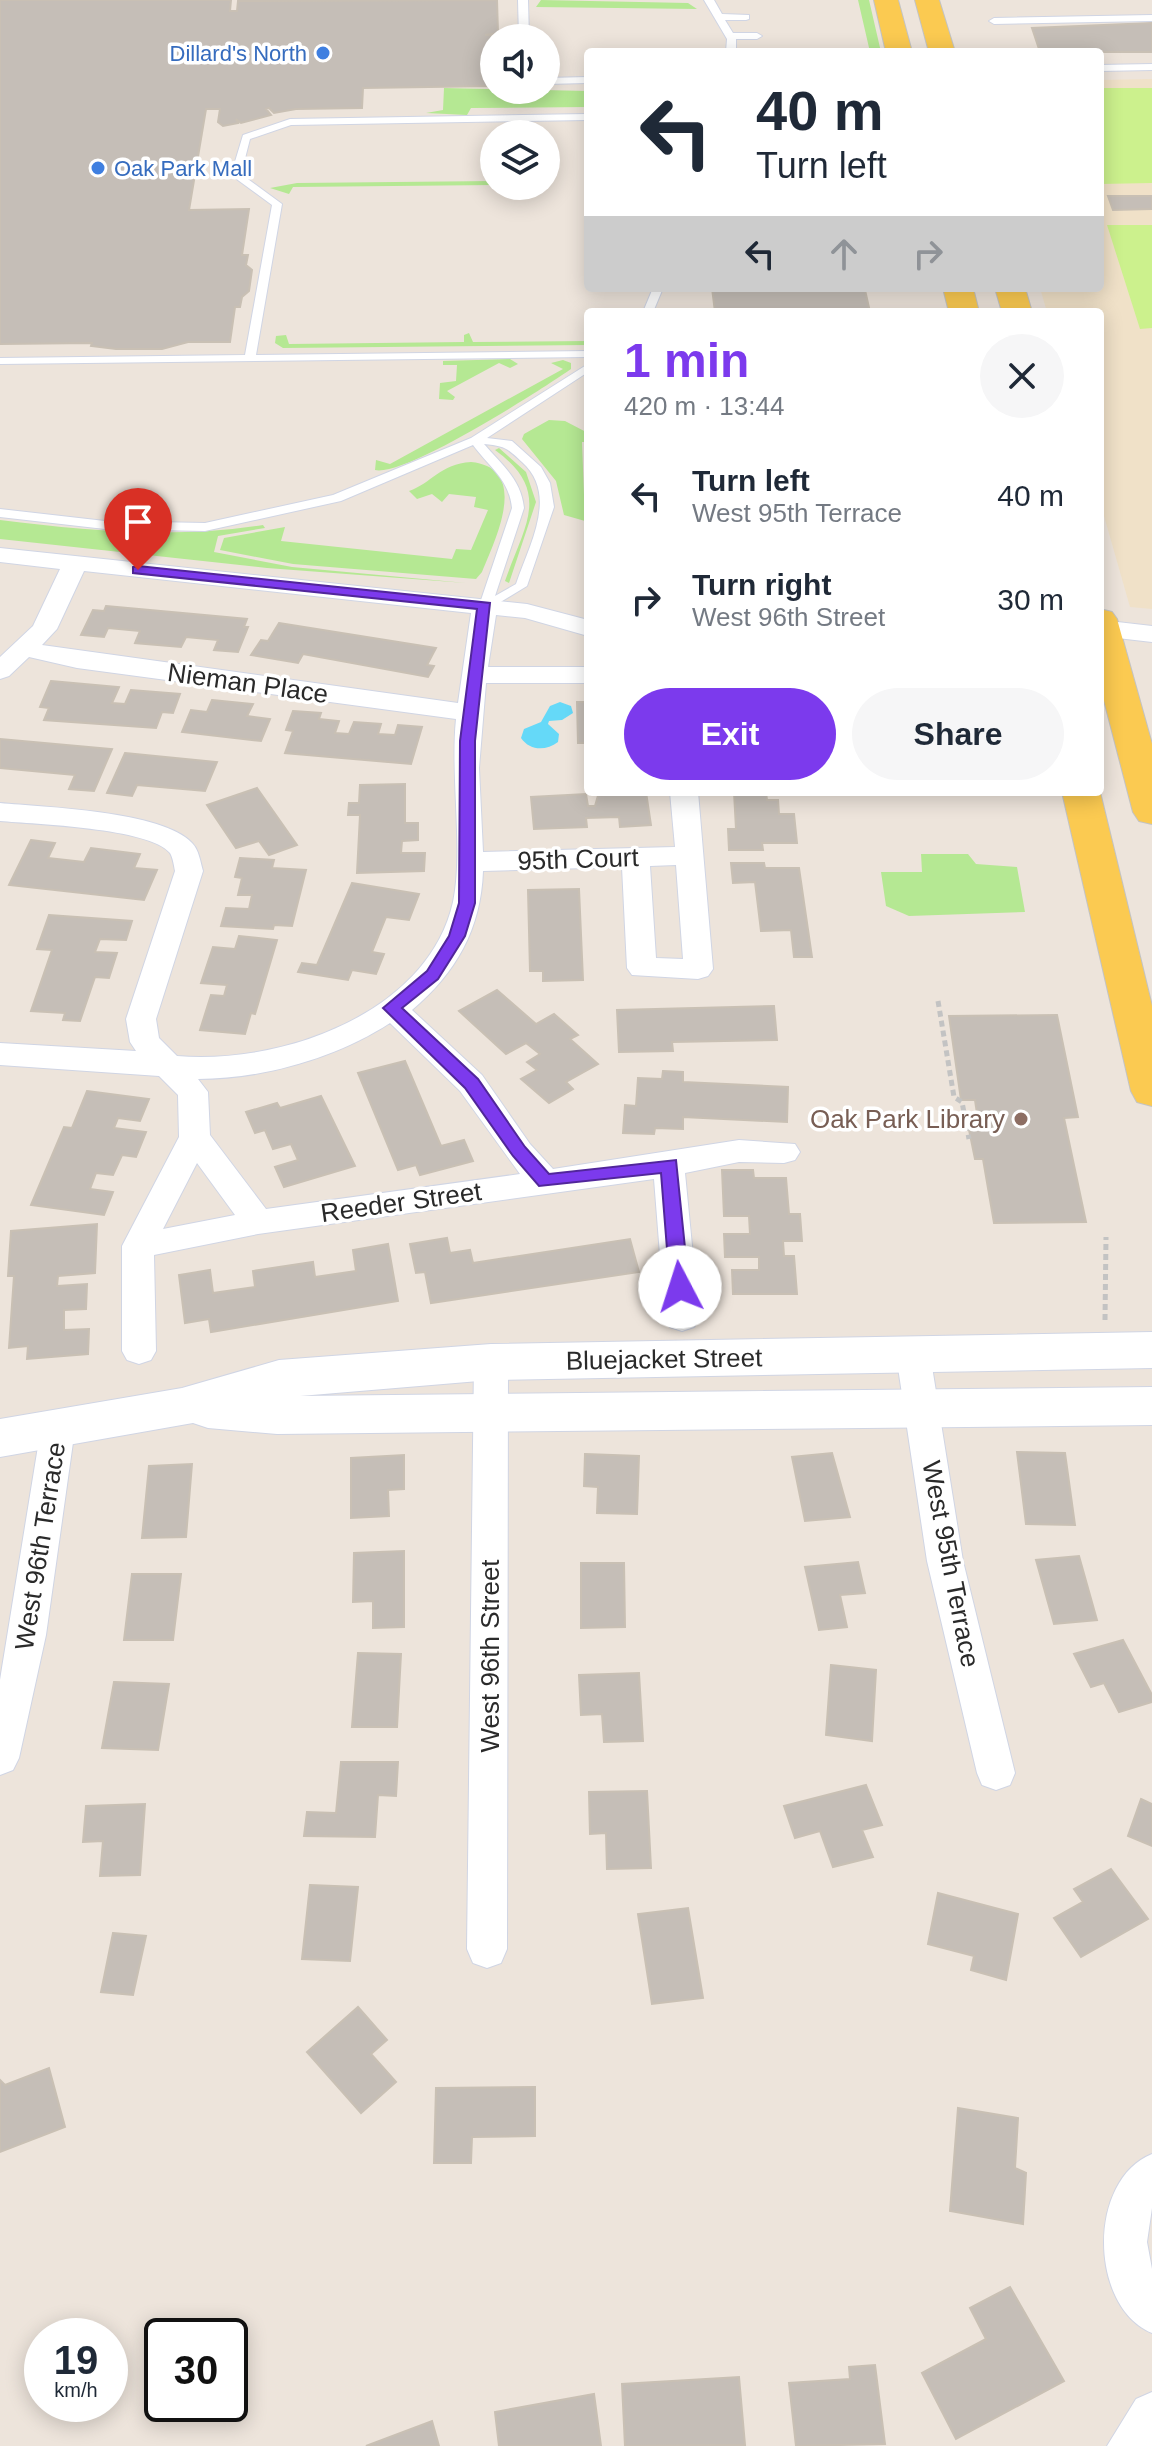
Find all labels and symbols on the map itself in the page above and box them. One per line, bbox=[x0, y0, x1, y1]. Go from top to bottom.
place label: Dillard's North bbox=[170, 41, 307, 66]
marker: Dillard's North bbox=[314, 44, 332, 62]
place label: Oak Park Mall bbox=[114, 156, 252, 181]
marker: Oak Park Mall bbox=[89, 159, 107, 177]
pin bbox=[104, 488, 172, 570]
street label: Nieman Place bbox=[166, 657, 330, 709]
street label: 95th Court bbox=[517, 842, 640, 876]
place label: Oak Park Library bbox=[810, 1104, 1005, 1134]
marker: Oak Park Library bbox=[1012, 1110, 1030, 1128]
street label: Reeder Street bbox=[319, 1176, 484, 1228]
position arrow bbox=[638, 1245, 722, 1329]
street label: Bluejacket Street bbox=[565, 1342, 763, 1376]
street label: West 96th Terrace bbox=[9, 1440, 71, 1652]
street label: West 95th Terrace bbox=[916, 1458, 986, 1670]
street label: West 96th Street bbox=[475, 1559, 505, 1753]
speed limit sign: 30 bbox=[144, 2318, 248, 2422]

